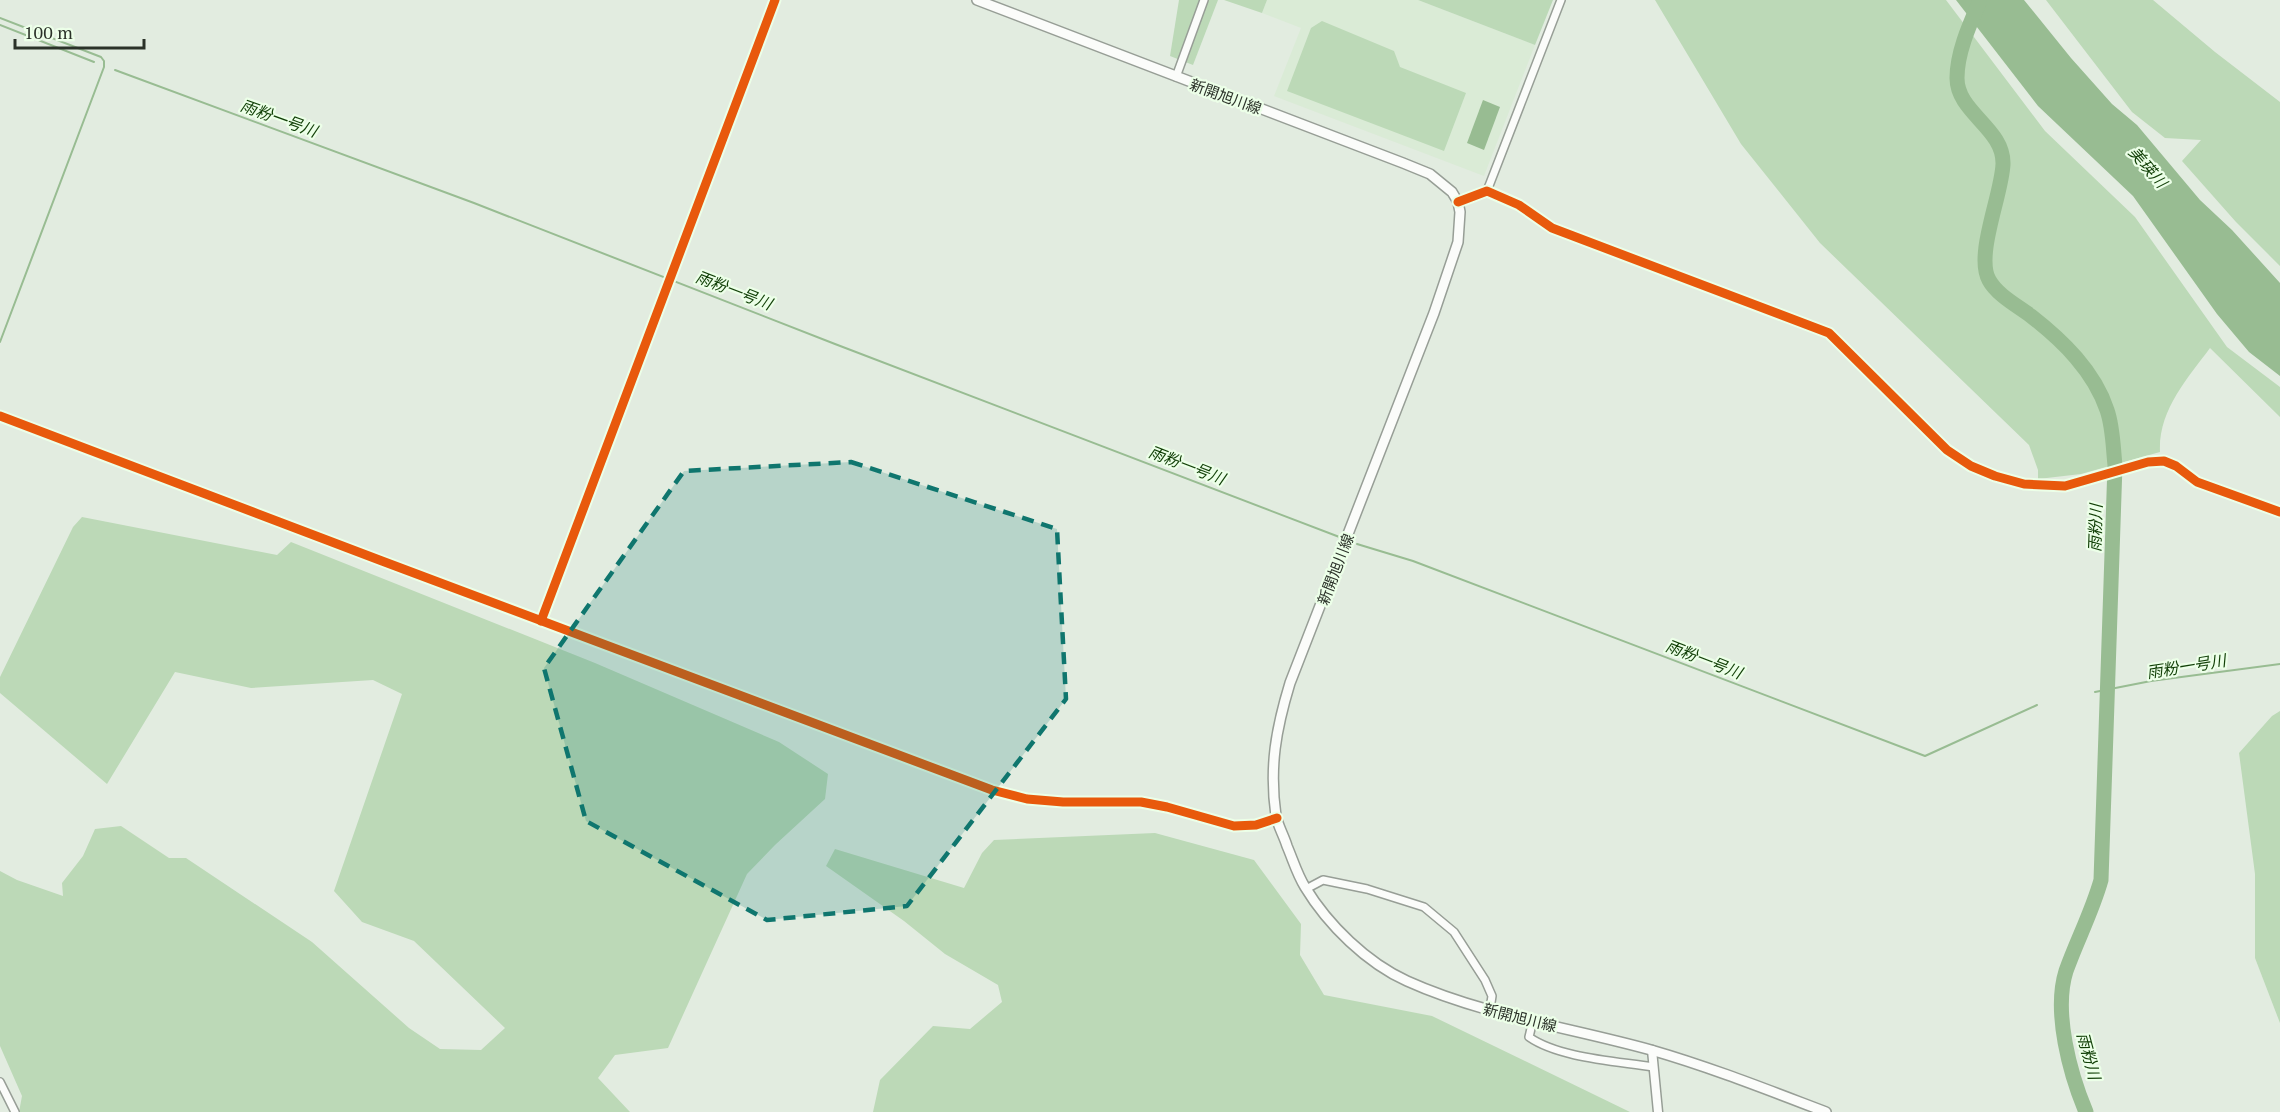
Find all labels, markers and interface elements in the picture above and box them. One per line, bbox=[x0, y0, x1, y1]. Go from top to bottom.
scale bar bbox=[15, 12, 144, 50]
text: 100 m bbox=[24, 20, 73, 44]
street label: 新開旭川線 bbox=[1187, 74, 1265, 118]
water label: 雨粉一号川 bbox=[238, 94, 322, 143]
water label: 美瑛川 bbox=[2124, 142, 2173, 194]
water label: 雨粉一号川 bbox=[693, 265, 777, 315]
water label: 雨粉一号川 bbox=[1146, 440, 1230, 490]
water label: 雨粉川 bbox=[2083, 502, 2107, 552]
street label: 新開旭川線 bbox=[1312, 530, 1358, 608]
water label: 雨粉一号川 bbox=[1663, 634, 1747, 684]
water label: 雨粉一号川 bbox=[2145, 649, 2229, 683]
street label: 新開旭川線 bbox=[1481, 998, 1559, 1036]
water label: 雨粉川 bbox=[2072, 1030, 2106, 1084]

